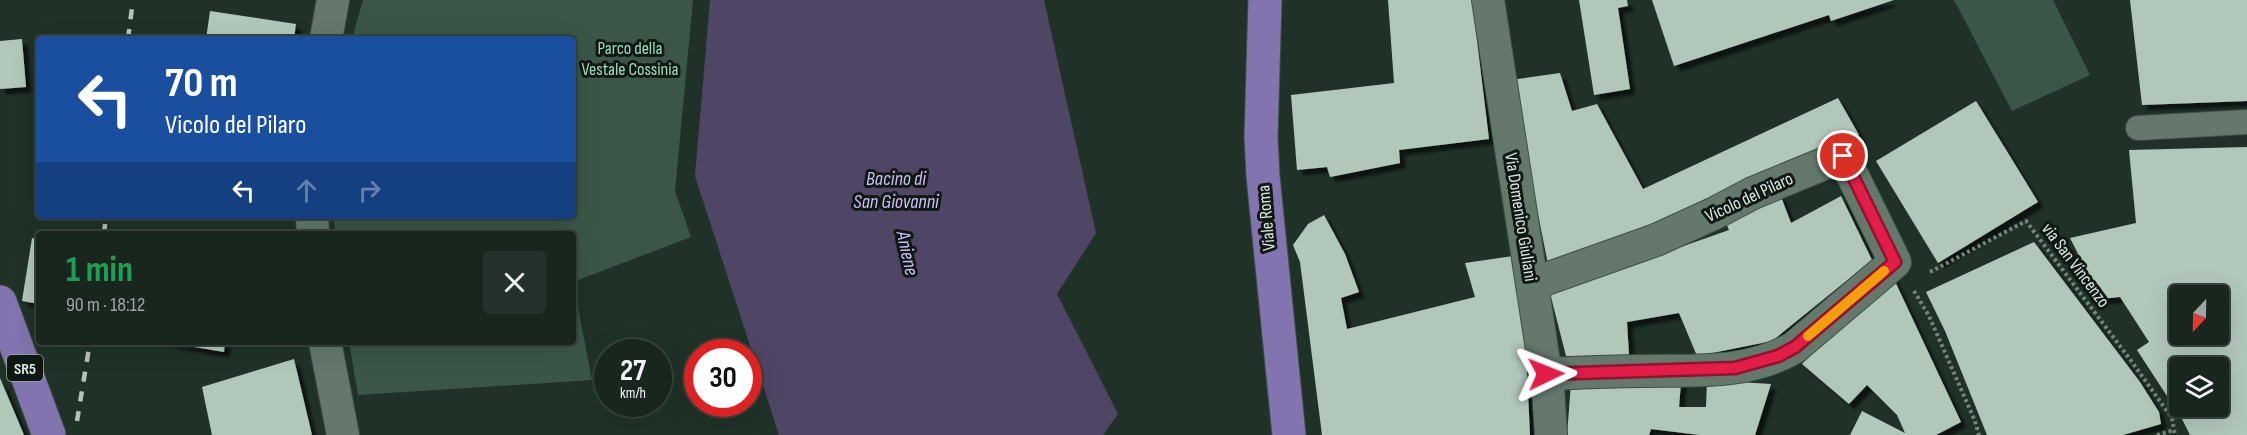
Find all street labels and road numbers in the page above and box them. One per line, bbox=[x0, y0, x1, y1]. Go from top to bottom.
street label: Via Domenico Giuliani bbox=[1500, 151, 1541, 283]
street label: Vicolo del Pilaro bbox=[1702, 168, 1796, 227]
street label: Viale Roma bbox=[1253, 184, 1280, 252]
street label: via San Vincenzo bbox=[2037, 219, 2114, 312]
road number: SR5 bbox=[7, 355, 43, 381]

